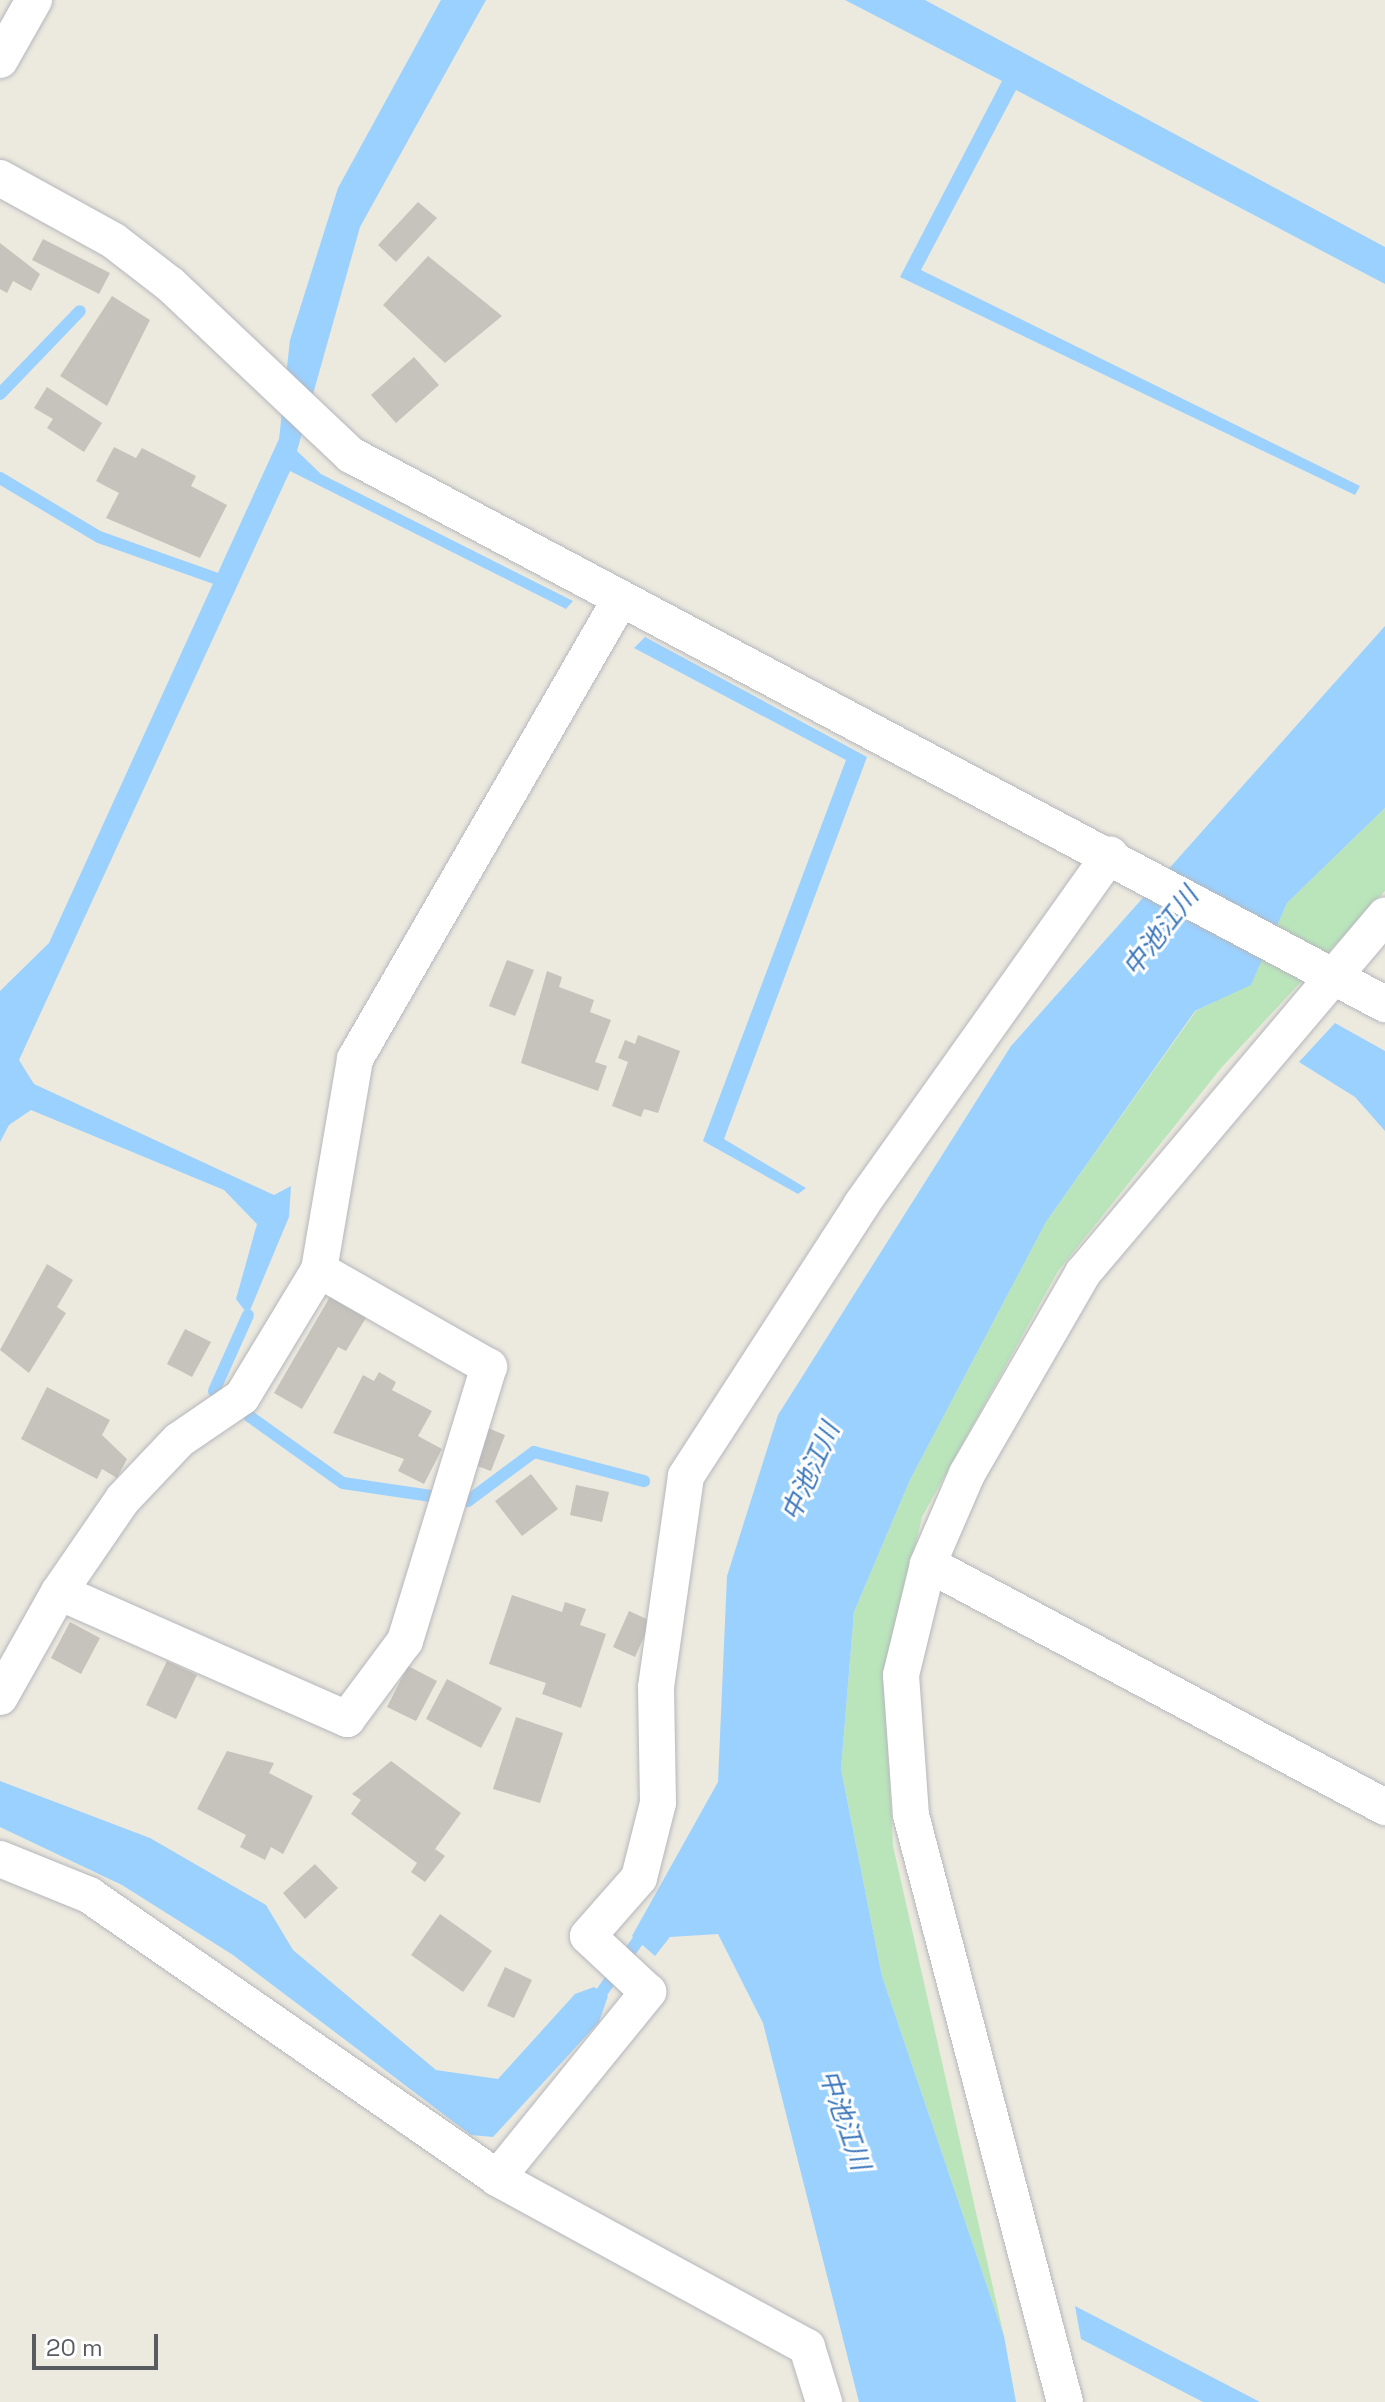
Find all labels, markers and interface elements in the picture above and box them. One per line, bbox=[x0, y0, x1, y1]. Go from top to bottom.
water label: 中池江川 bbox=[1117, 881, 1205, 983]
water label: 中池江川 bbox=[776, 1418, 846, 1526]
water label: 中池江川 bbox=[812, 2066, 876, 2174]
scale bar bbox=[36, 2318, 162, 2368]
text: 20 m bbox=[46, 2332, 103, 2363]

